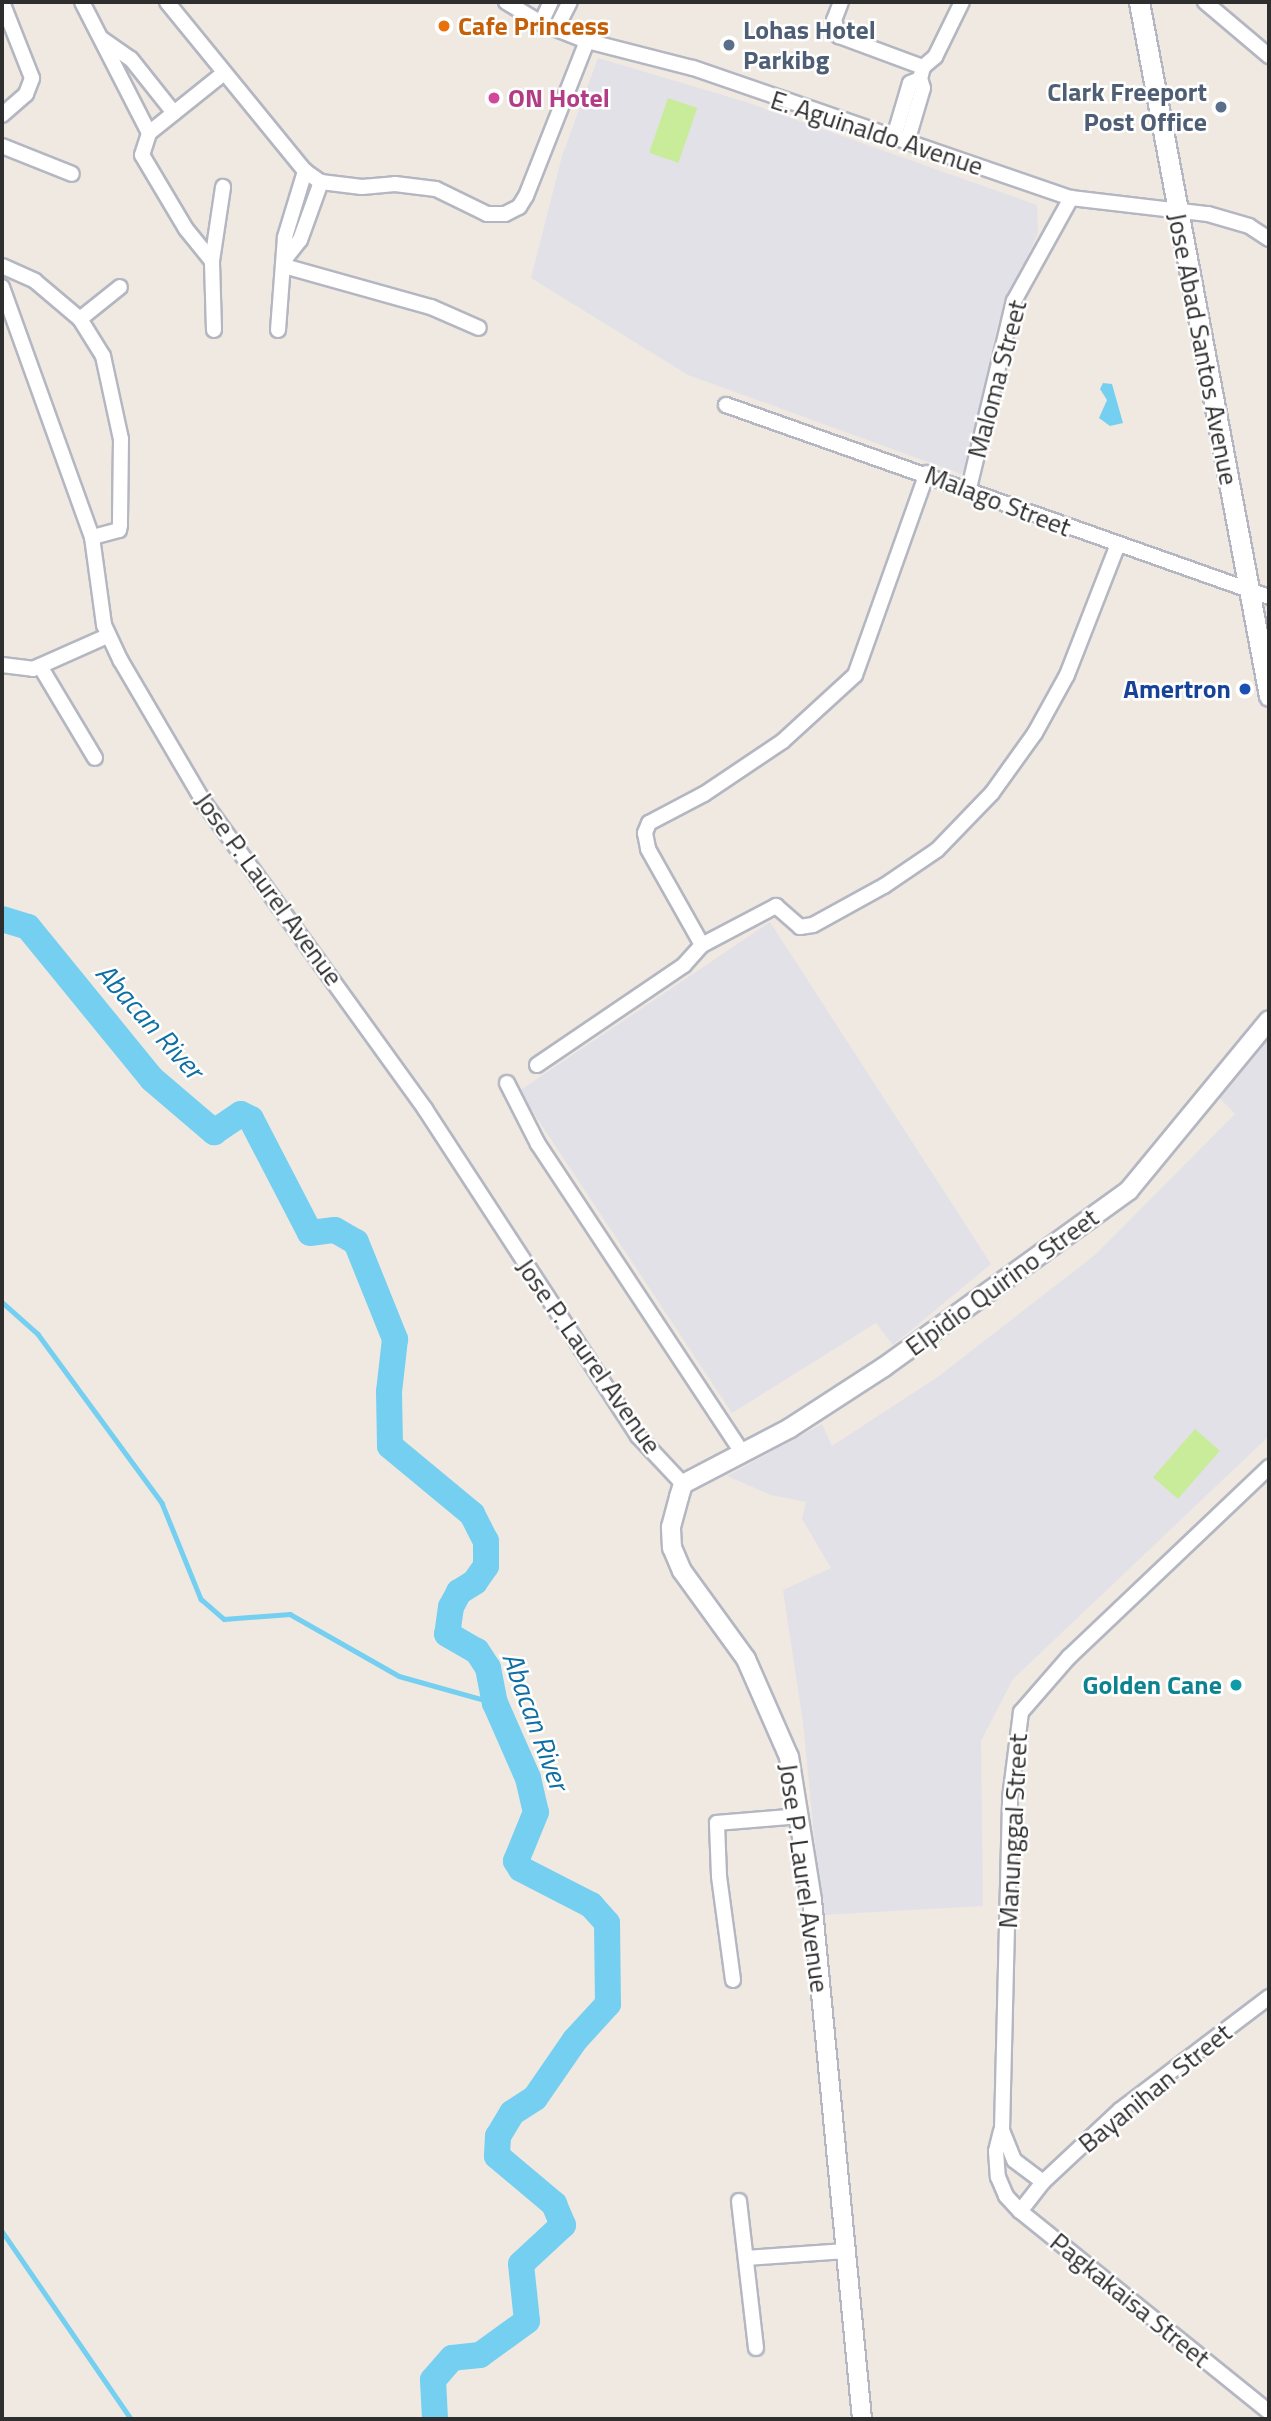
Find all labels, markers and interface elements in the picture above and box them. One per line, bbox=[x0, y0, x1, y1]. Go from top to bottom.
place label: Cafe Princess bbox=[458, 10, 609, 42]
place label: Lohas Hotel Parkibg bbox=[743, 14, 876, 76]
marker: Cafe Princess bbox=[436, 18, 452, 34]
marker: Lohas Hotel Parkibg bbox=[721, 37, 737, 53]
place label: Clark Freeport Post Office bbox=[1047, 76, 1207, 138]
place label: ON Hotel bbox=[508, 82, 610, 114]
street label: E. Aguinaldo Avenue bbox=[767, 84, 987, 182]
marker: ON Hotel bbox=[486, 90, 502, 106]
marker: Clark Freeport Post Office bbox=[1213, 99, 1229, 115]
street label: Jose Abad Santos Avenue bbox=[1161, 210, 1245, 488]
street label: Maloma Street bbox=[961, 297, 1033, 461]
street label: Malago Street bbox=[921, 459, 1075, 543]
place label: Amertron bbox=[1123, 673, 1231, 705]
marker: Amertron bbox=[1237, 681, 1253, 697]
street label: Jose P. Laurel Avenue bbox=[189, 786, 349, 992]
water label: Abacan River bbox=[89, 956, 211, 1086]
street label: Elpidio Quirino Street bbox=[900, 1202, 1104, 1362]
street label: Jose P. Laurel Avenue bbox=[510, 1252, 668, 1460]
water label: Abacan River bbox=[496, 1647, 576, 1795]
place label: Golden Cane bbox=[1083, 1669, 1222, 1701]
marker: Golden Cane bbox=[1228, 1677, 1244, 1693]
street label: Manunggal Street bbox=[992, 1733, 1034, 1929]
street label: Jose P. Laurel Avenue bbox=[772, 1761, 836, 1995]
street label: Bayanihan Street bbox=[1072, 2017, 1238, 2159]
street label: Pagkakaisa Street bbox=[1044, 2226, 1216, 2374]

